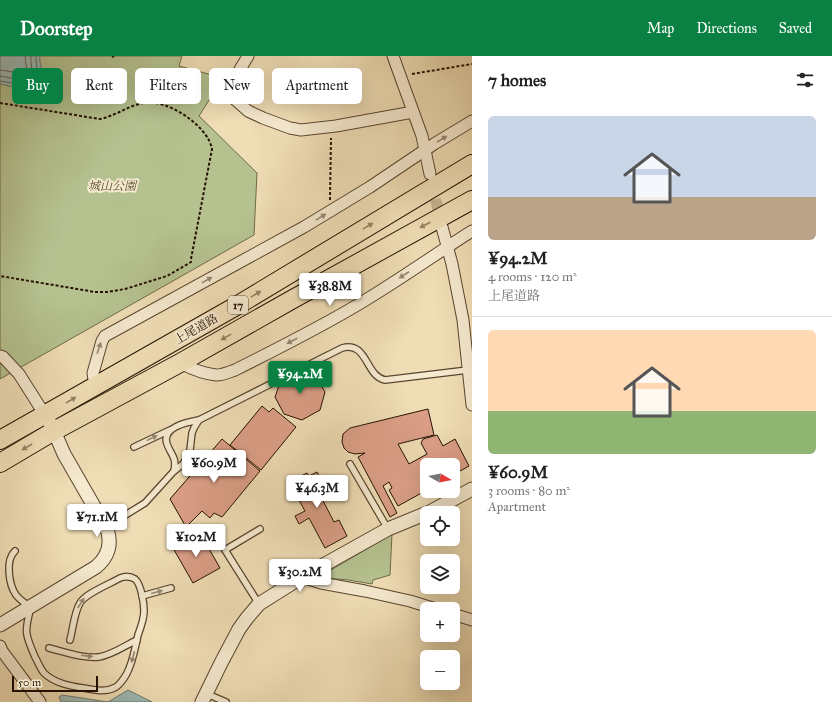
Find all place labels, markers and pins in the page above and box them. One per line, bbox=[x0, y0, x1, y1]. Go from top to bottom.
pin: ¥38.8M bbox=[297, 273, 363, 307]
pin: ¥94.2M bbox=[267, 361, 333, 395]
pin: ¥60.9M bbox=[181, 450, 247, 484]
pin: ¥46.3M bbox=[284, 475, 350, 509]
pin: ¥71.1M bbox=[64, 504, 130, 538]
pin: ¥102M bbox=[168, 524, 224, 558]
pin: ¥30.2M bbox=[267, 559, 333, 593]

